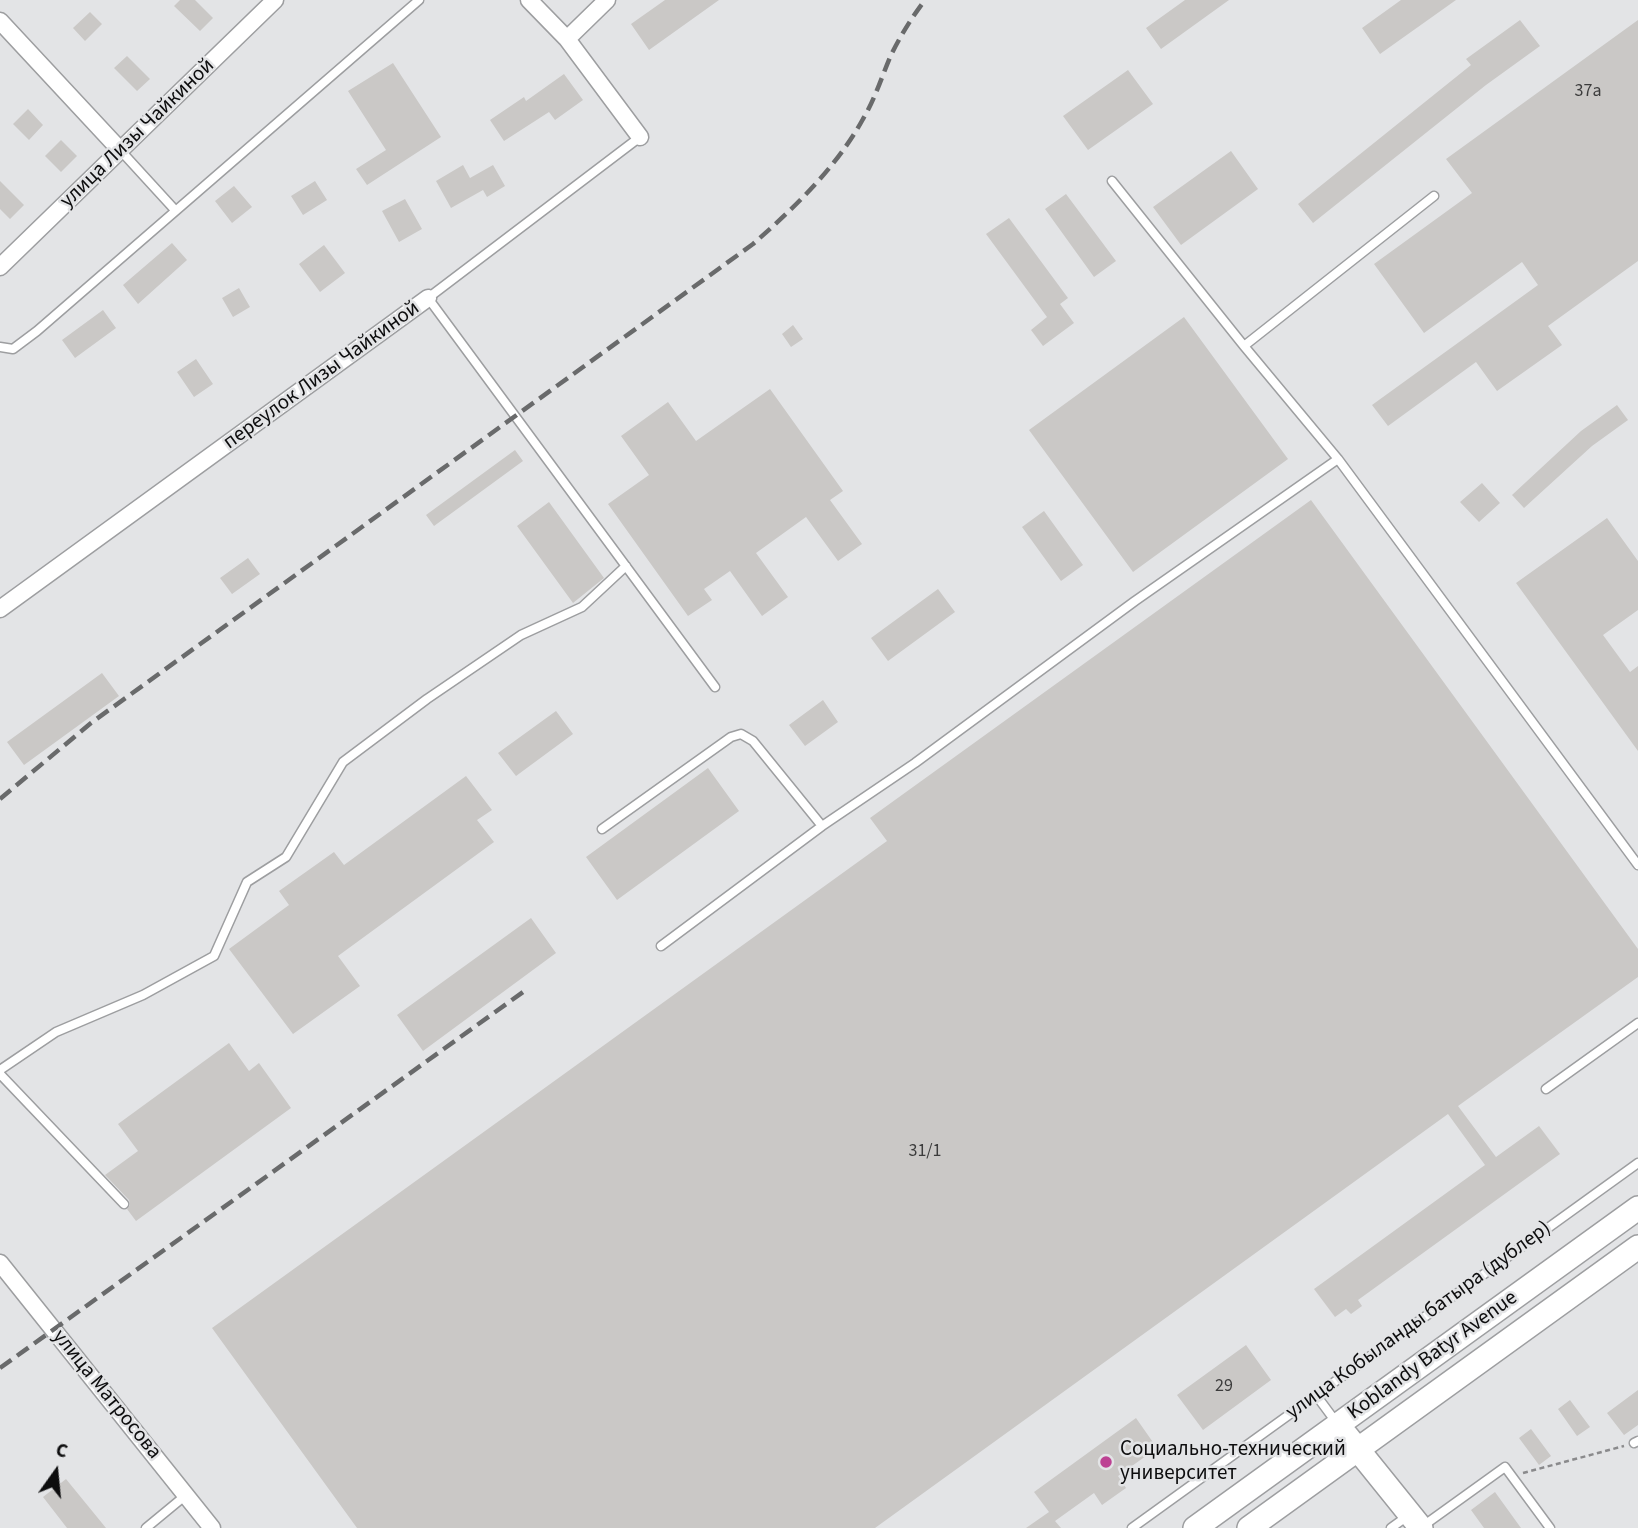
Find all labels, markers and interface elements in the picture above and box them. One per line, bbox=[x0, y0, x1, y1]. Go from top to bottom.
street label: улица Лизы Чайкиной bbox=[56, 54, 220, 214]
house number: 37а bbox=[1575, 81, 1601, 103]
street label: переулок Лизы Чайкиной bbox=[219, 296, 425, 456]
house number: 31/1 bbox=[908, 1141, 942, 1163]
street label: улица Кобыланды батыра (дублер) bbox=[1282, 1216, 1556, 1426]
street label: Koblandy Batyr Avenue bbox=[1343, 1286, 1523, 1426]
street label: улица Матросова bbox=[46, 1325, 166, 1465]
house number: 29 bbox=[1215, 1376, 1233, 1398]
north arrow bbox=[21, 1437, 91, 1507]
text: С bbox=[53, 1437, 70, 1466]
place label: Социально-технический университет bbox=[1120, 1437, 1346, 1487]
marker: Социально-технический университет bbox=[1098, 1454, 1114, 1470]

